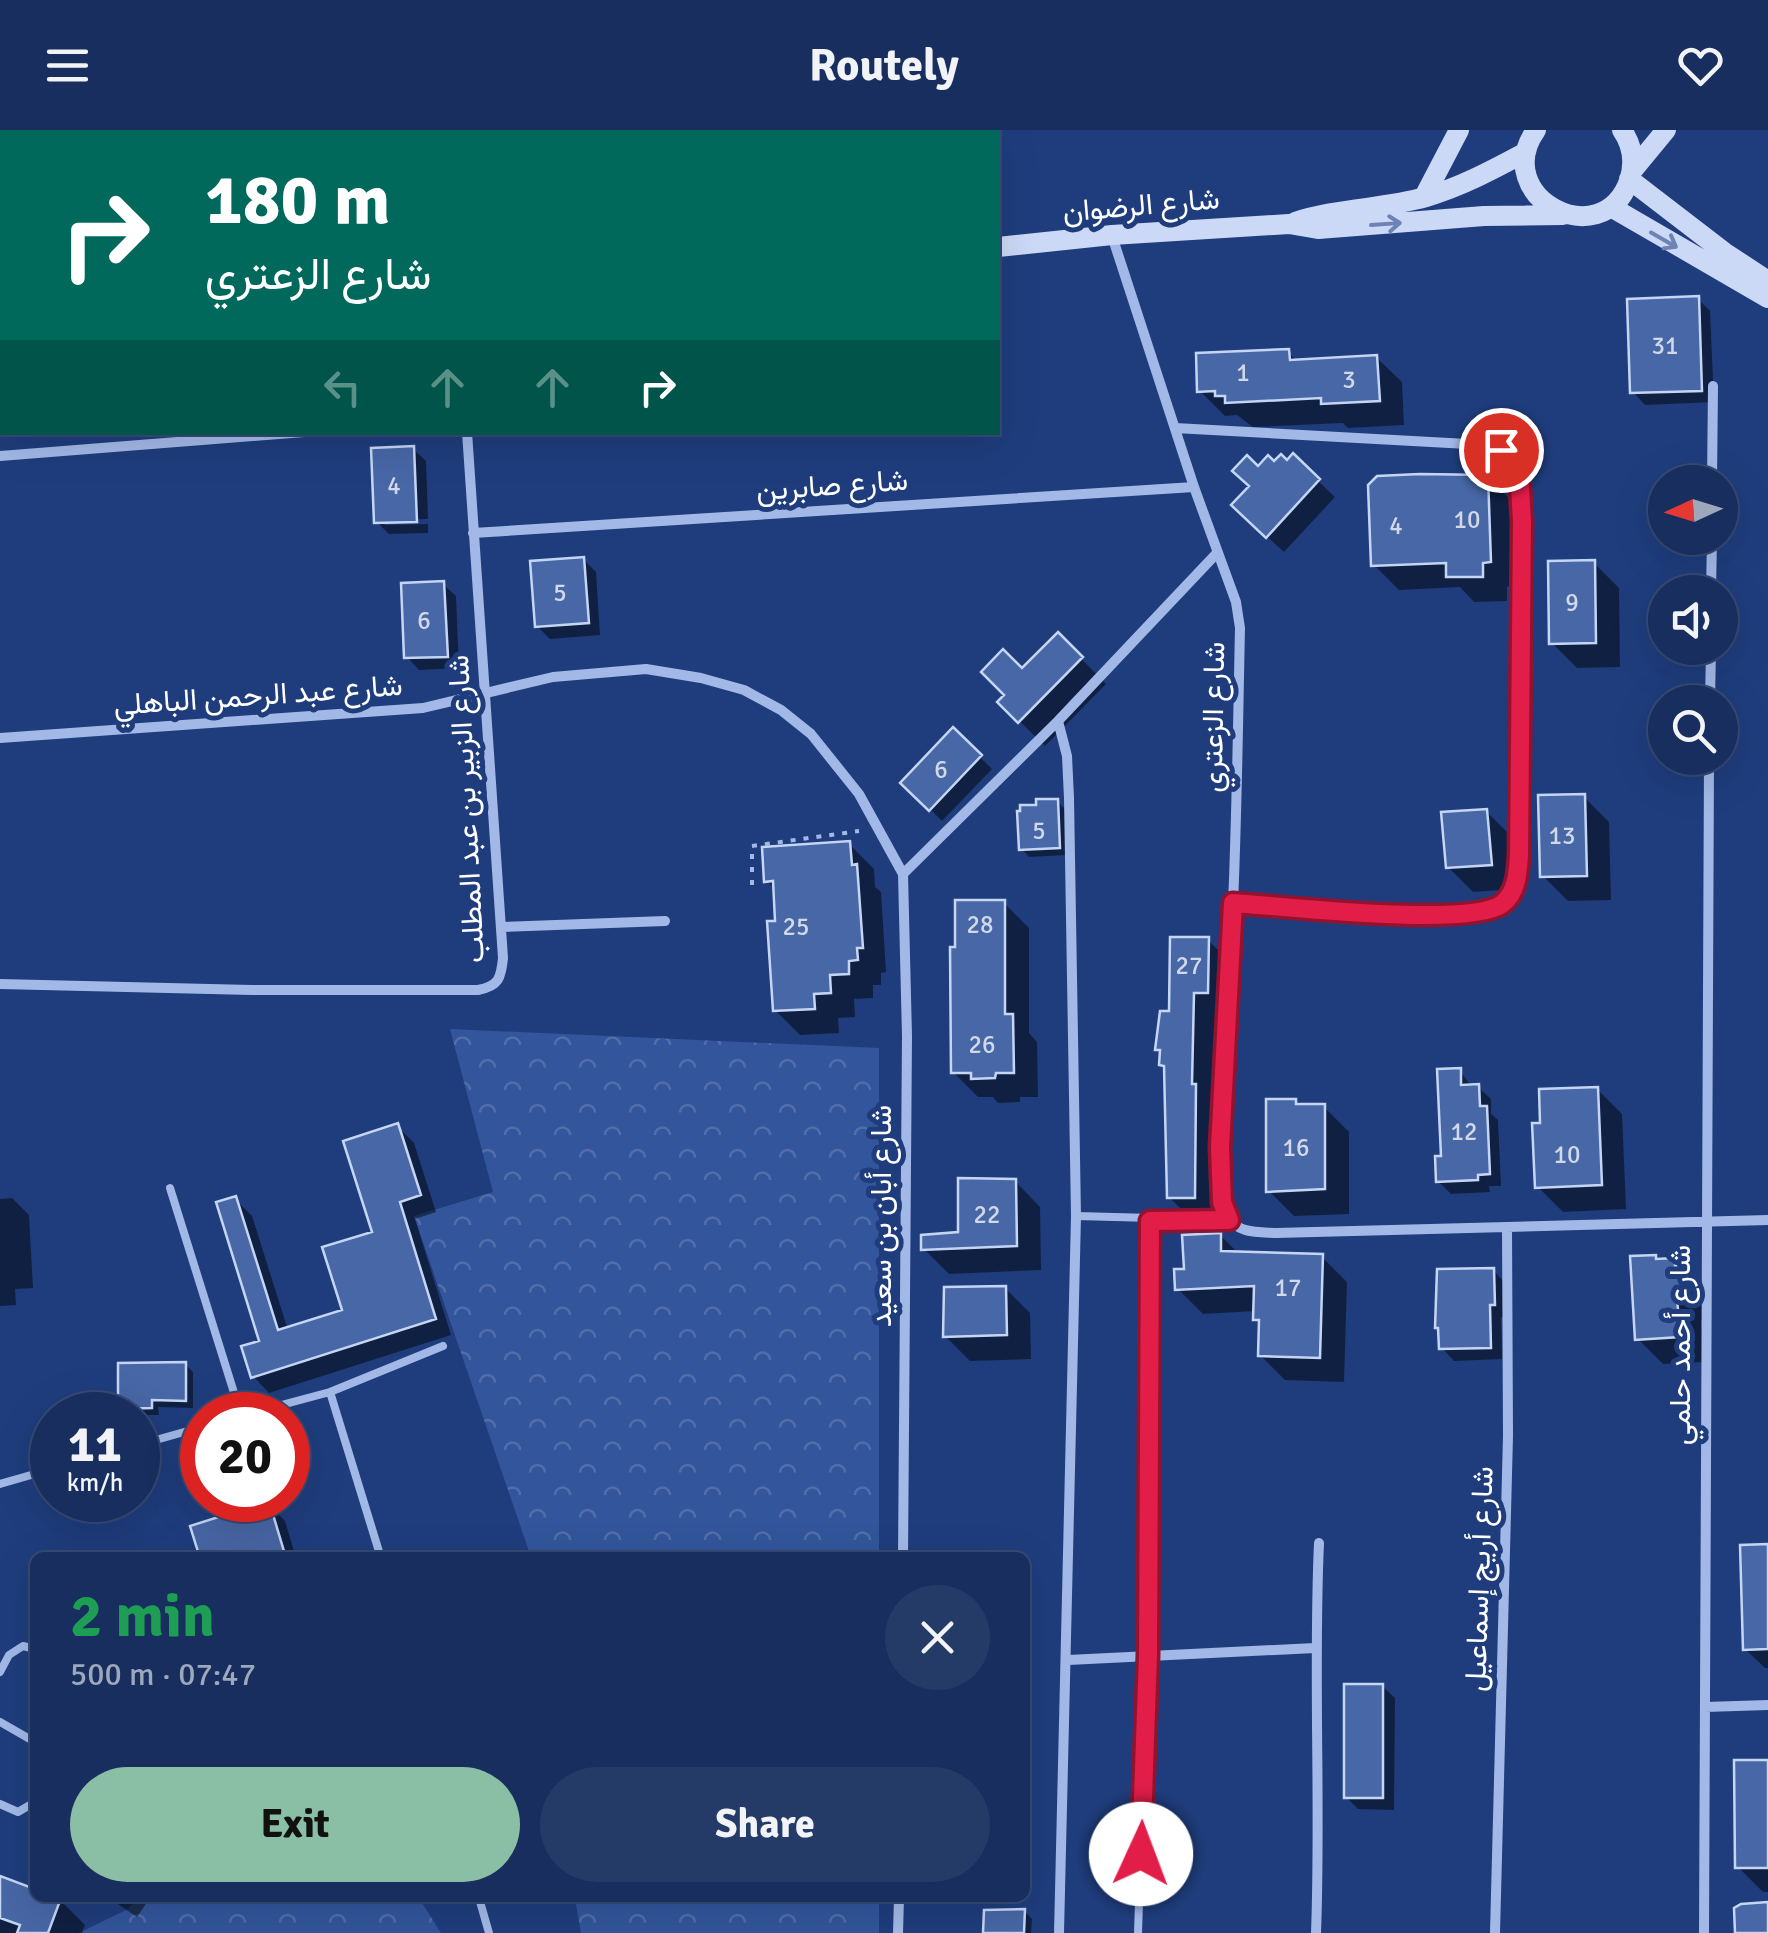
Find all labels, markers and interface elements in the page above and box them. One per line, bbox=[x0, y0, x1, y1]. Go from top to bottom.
icon: menu bbox=[40, 38, 95, 93]
text: Routely bbox=[809, 38, 959, 93]
icon: heart bbox=[1673, 38, 1728, 93]
text: 180 m bbox=[205, 157, 390, 243]
icon: right bbox=[40, 170, 170, 300]
street label: شارع الرضوان bbox=[1061, 180, 1221, 232]
one-way arrow bbox=[1369, 215, 1401, 234]
one-way arrow bbox=[1649, 230, 1678, 250]
text: شارع الزعتري bbox=[205, 247, 431, 302]
house number: 31 bbox=[1651, 330, 1679, 361]
house number: 1 bbox=[1236, 357, 1250, 388]
icon: left bbox=[315, 360, 370, 415]
icon: ahead bbox=[420, 360, 475, 415]
icon: ahead bbox=[525, 360, 580, 415]
icon: right bbox=[630, 360, 685, 415]
house number: 3 bbox=[1342, 364, 1356, 395]
pin bbox=[1459, 408, 1544, 493]
icon: arrive bbox=[1474, 423, 1529, 478]
street label: شارع صابرين bbox=[755, 462, 909, 510]
north arrow bbox=[1648, 465, 1738, 555]
map controls bbox=[1648, 465, 1738, 775]
house number: 4 bbox=[387, 470, 401, 501]
house number: 10 bbox=[1453, 504, 1481, 535]
house number: 4 bbox=[1389, 510, 1403, 541]
button: sound bbox=[1648, 575, 1738, 665]
house number: 5 bbox=[553, 577, 567, 608]
house number: 9 bbox=[1565, 587, 1579, 618]
house number: 6 bbox=[417, 605, 431, 636]
street label: شارع الزعتري bbox=[1194, 641, 1238, 793]
street label: شارع الزبير بن عبد المطلب bbox=[440, 654, 494, 964]
street label: شارع عبد الرحمن الباهلي bbox=[112, 667, 404, 729]
button: search bbox=[1648, 685, 1738, 775]
house number: 6 bbox=[934, 754, 948, 785]
house number: 5 bbox=[1032, 815, 1046, 846]
house number: 13 bbox=[1548, 820, 1576, 851]
house number: 28 bbox=[966, 909, 994, 940]
house number: 25 bbox=[782, 911, 810, 942]
house number: 27 bbox=[1175, 950, 1203, 981]
house number: 26 bbox=[968, 1029, 996, 1060]
street label: شارع أبان بن سعيد bbox=[863, 1105, 901, 1327]
house number: 12 bbox=[1450, 1116, 1478, 1147]
house number: 16 bbox=[1282, 1132, 1310, 1163]
house number: 10 bbox=[1553, 1139, 1581, 1170]
house number: 22 bbox=[973, 1199, 1001, 1230]
street label: شارع أحمد حلمي bbox=[1662, 1245, 1704, 1445]
house number: 17 bbox=[1274, 1272, 1302, 1303]
speed limit sign: 20 bbox=[180, 1392, 310, 1522]
text: 11 bbox=[68, 1414, 122, 1476]
street label: شارع أريج إسماعيل bbox=[1457, 1466, 1503, 1692]
text: km/h bbox=[67, 1467, 123, 1498]
text: 2 min bbox=[70, 1580, 215, 1654]
button: close bbox=[885, 1585, 990, 1690]
text: 500 m · 07:47 bbox=[70, 1655, 256, 1694]
button: Exit bbox=[70, 1767, 520, 1882]
button: Share bbox=[540, 1767, 990, 1882]
position arrow bbox=[1089, 1802, 1193, 1906]

